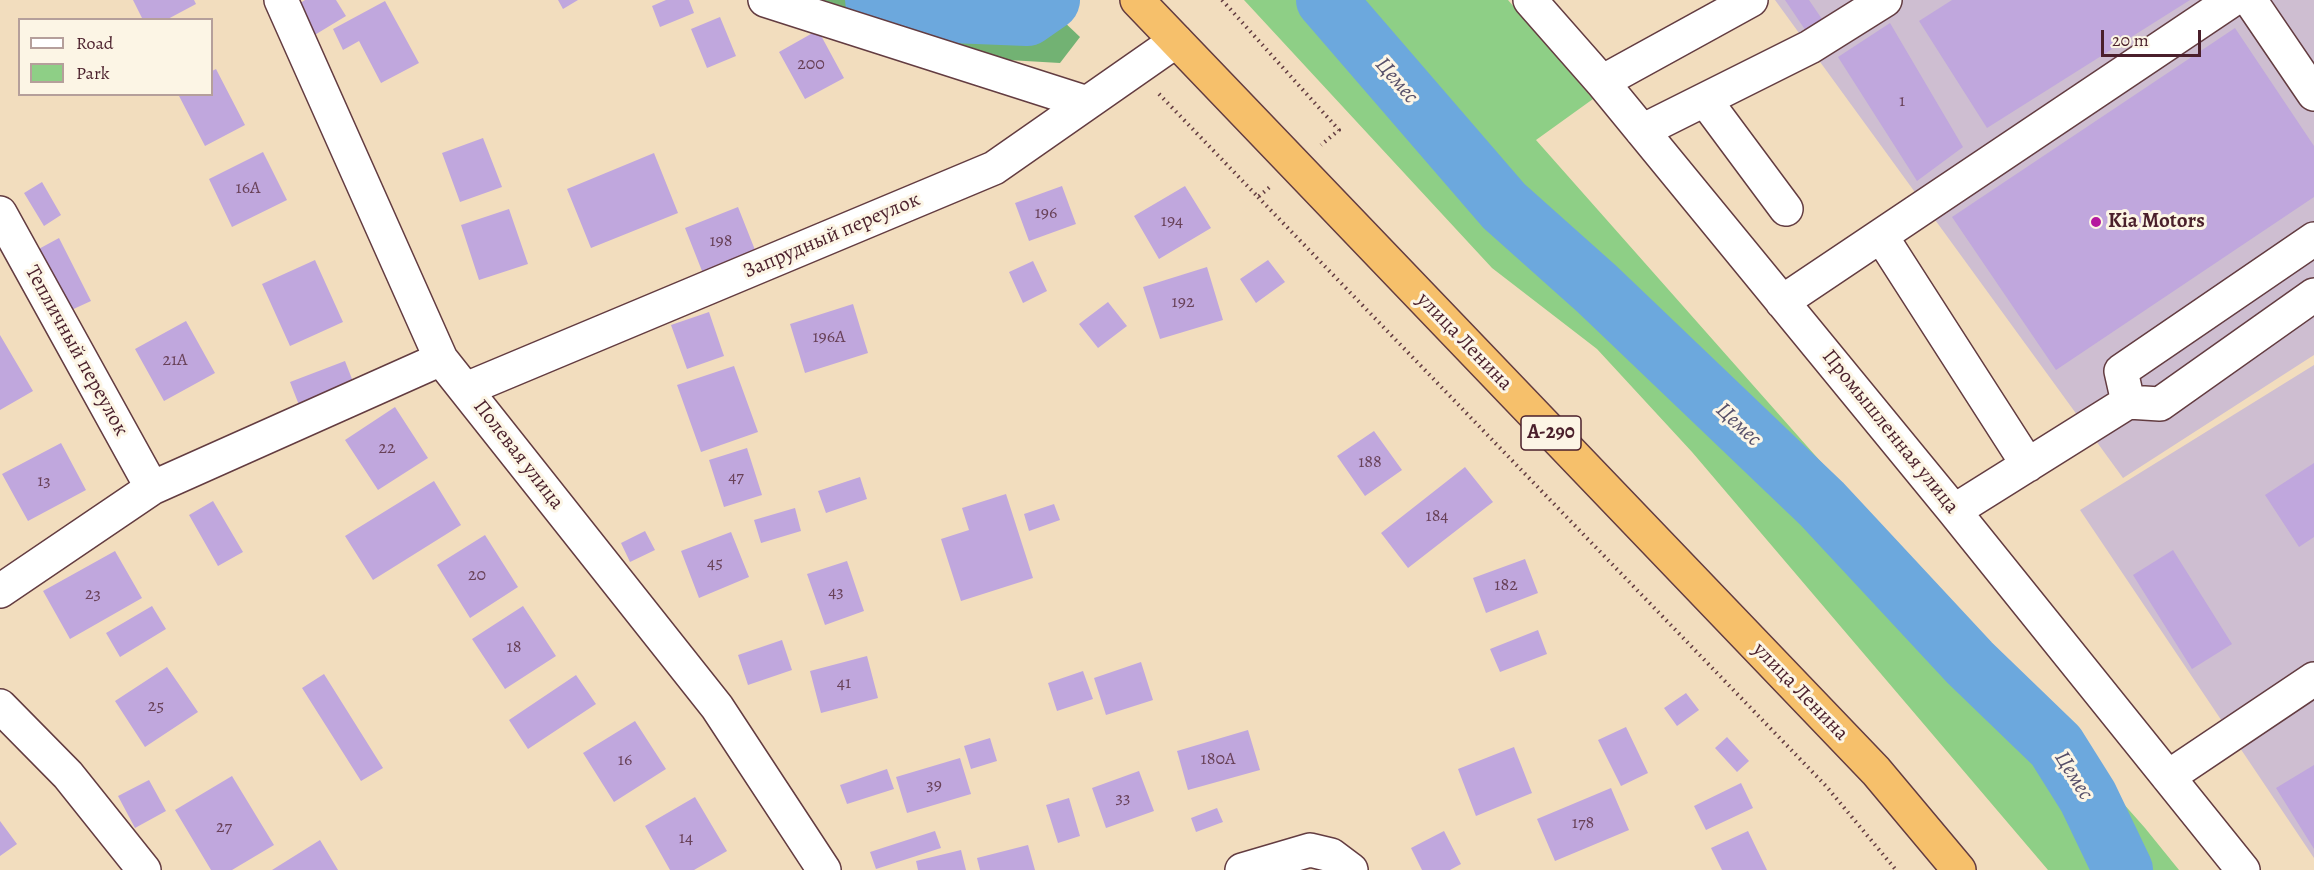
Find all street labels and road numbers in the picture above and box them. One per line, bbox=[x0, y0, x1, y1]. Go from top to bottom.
street label: Запрудный переулок bbox=[740, 187, 924, 285]
street label: Тепличный переулок bbox=[19, 261, 133, 441]
street label: улица Ленина bbox=[1411, 288, 1517, 396]
street label: Промышленная улица bbox=[1816, 345, 1964, 519]
street label: Полевая улица bbox=[467, 395, 569, 515]
road number: А-290 bbox=[1521, 416, 1581, 450]
street label: улица Ленина bbox=[1747, 638, 1853, 746]

